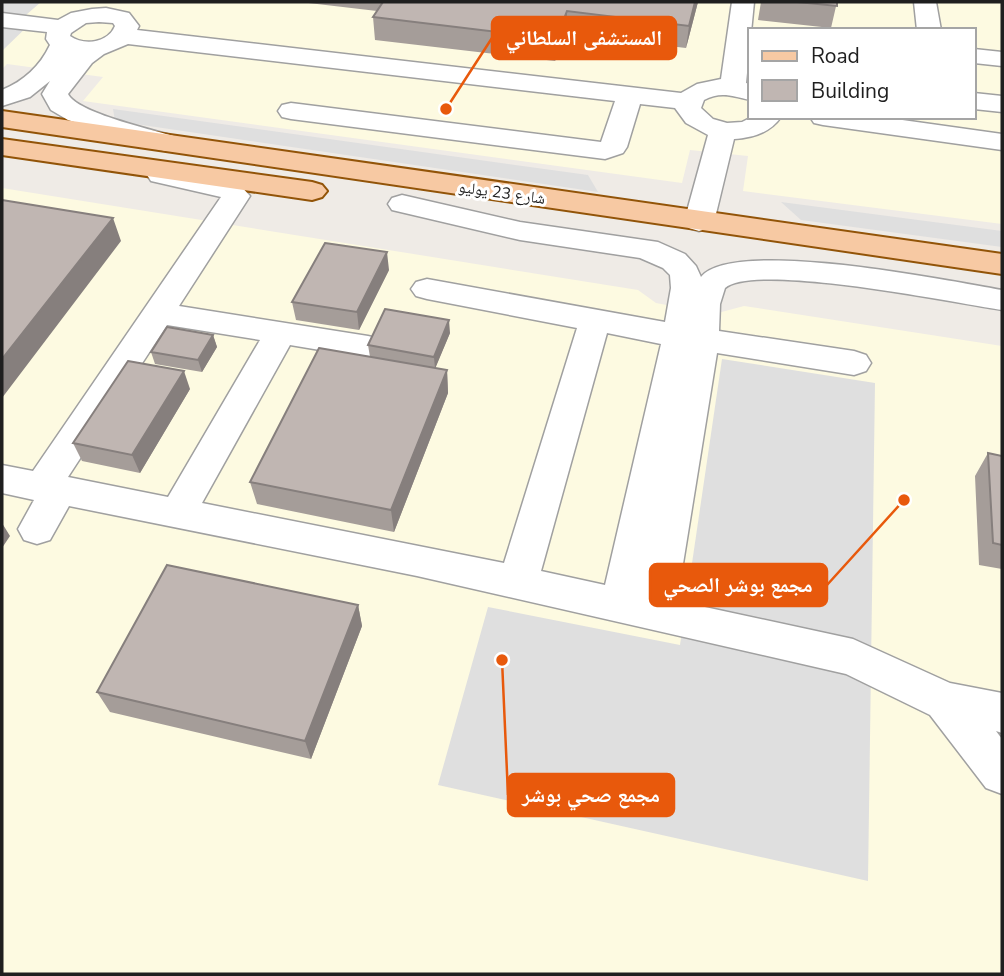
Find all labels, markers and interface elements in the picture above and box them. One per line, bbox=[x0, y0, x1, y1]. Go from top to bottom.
callout: المستشفى السلطاني bbox=[492, 17, 676, 59]
text: المستشفى السلطاني bbox=[506, 24, 662, 54]
legend bbox=[748, 28, 976, 119]
text: Road bbox=[811, 42, 860, 70]
text: Building bbox=[811, 77, 889, 105]
street label: شارع 23 يوليو bbox=[457, 176, 547, 210]
callout: مجمع بوشر الصحي bbox=[650, 564, 827, 606]
text: مجمع بوشر الصحي bbox=[663, 571, 813, 601]
callout: مجمع صحي بوشر bbox=[508, 774, 674, 816]
text: مجمع صحي بوشر bbox=[521, 781, 660, 811]

